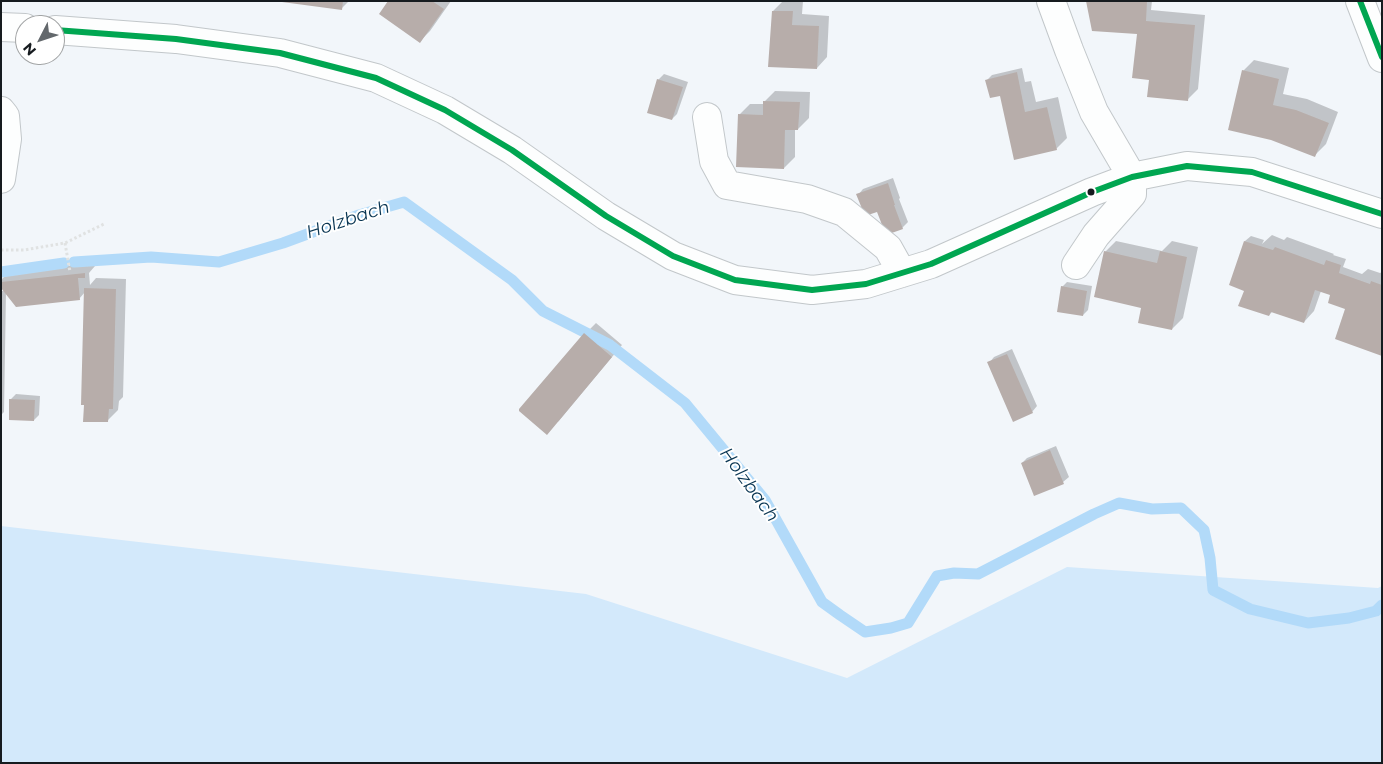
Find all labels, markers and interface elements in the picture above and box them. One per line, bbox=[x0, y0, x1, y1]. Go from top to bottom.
north arrow bbox=[15, 15, 65, 65]
text: N bbox=[19, 39, 40, 59]
unlabelled marker bbox=[1086, 187, 1096, 197]
water label: Holzbach bbox=[304, 196, 392, 244]
water label: Holzbach bbox=[715, 444, 783, 526]

